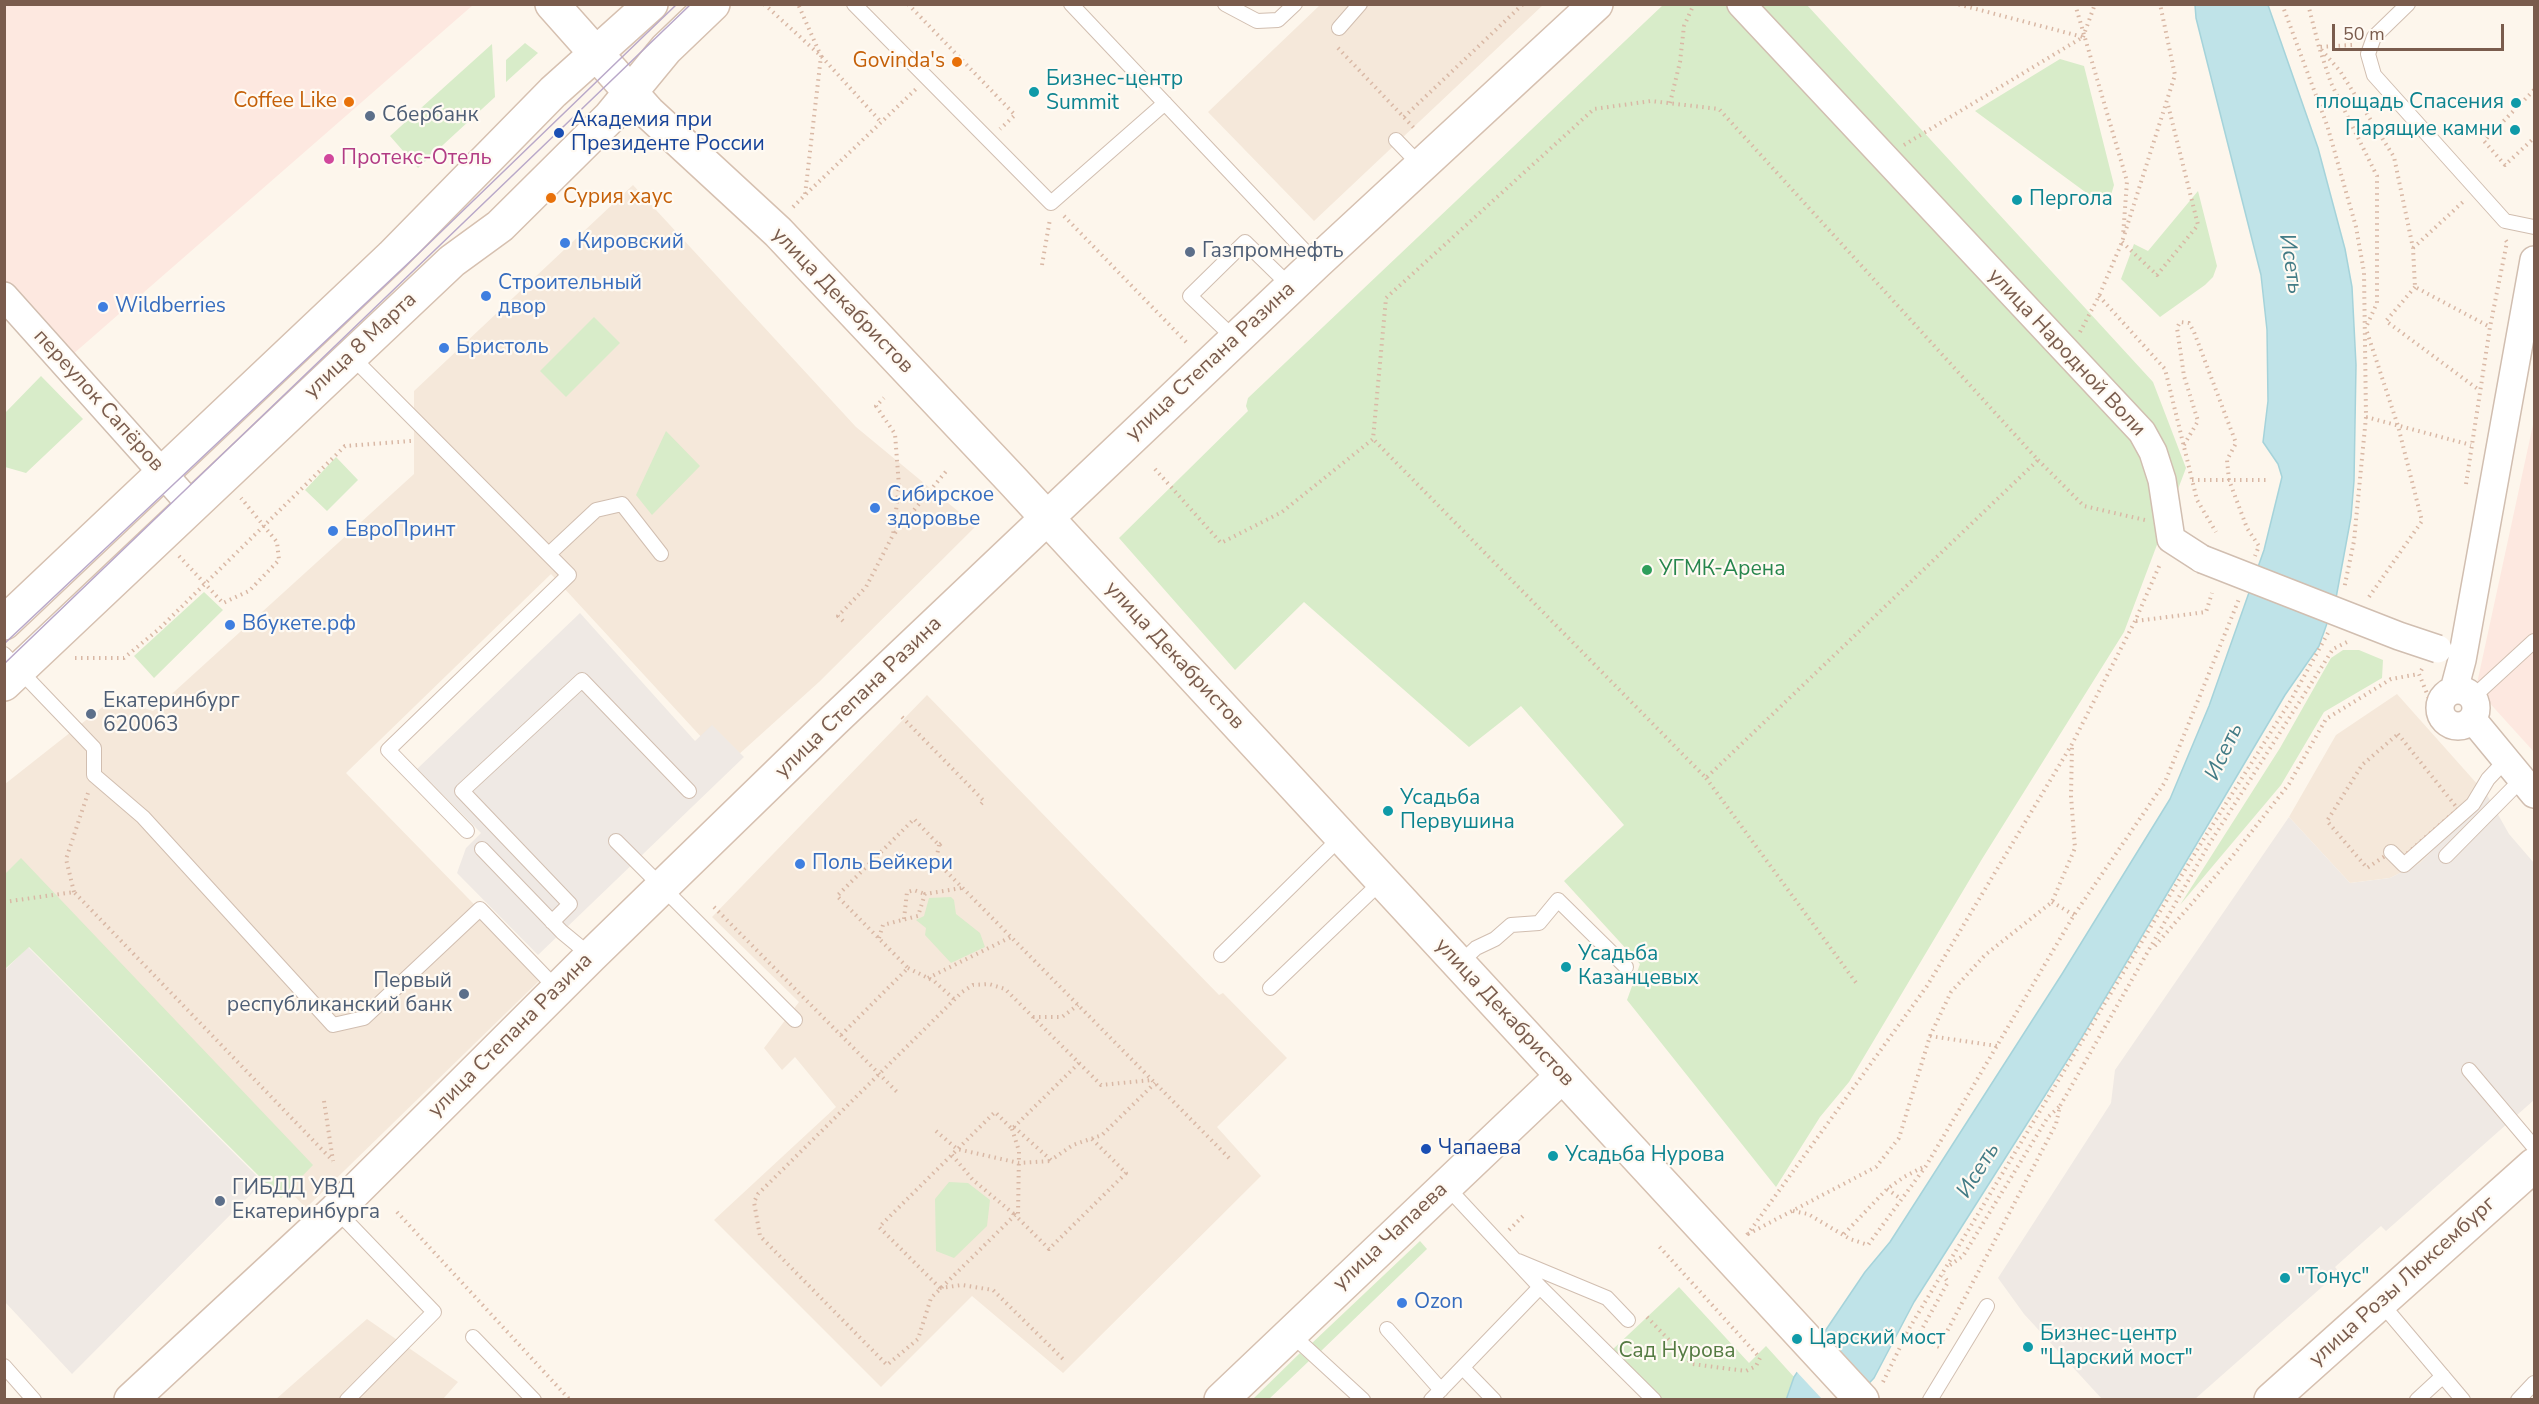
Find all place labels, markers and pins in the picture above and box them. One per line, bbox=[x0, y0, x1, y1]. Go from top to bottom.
place label: Govinda's bbox=[853, 49, 945, 75]
marker: Govinda's bbox=[950, 55, 964, 69]
place label: Бизнес-центр Summit bbox=[1046, 67, 1183, 117]
marker: Бизнес-центр Summit bbox=[1027, 85, 1041, 99]
place label: Coffee Like bbox=[233, 89, 337, 115]
place label: площадь Спасения bbox=[2315, 90, 2504, 116]
marker: Coffee Like bbox=[342, 95, 356, 109]
marker: площадь Спасения bbox=[2509, 96, 2523, 110]
place label: Сбербанк bbox=[382, 103, 478, 129]
place label: Академия при Президенте России bbox=[571, 108, 765, 158]
marker: Сбербанк bbox=[363, 109, 377, 123]
place label: Парящие камни bbox=[2345, 117, 2503, 143]
marker: Парящие камни bbox=[2508, 123, 2522, 137]
marker: Академия при Президенте России bbox=[552, 126, 566, 140]
place label: Протекс-Отель bbox=[341, 146, 492, 172]
marker: Протекс-Отель bbox=[322, 152, 336, 166]
place label: Сурия хаус bbox=[563, 185, 672, 211]
place label: Пергола bbox=[2029, 187, 2113, 213]
marker: Сурия хаус bbox=[544, 191, 558, 205]
marker: Пергола bbox=[2010, 193, 2024, 207]
place label: Кировский bbox=[577, 230, 684, 256]
marker: Кировский bbox=[558, 236, 572, 250]
place label: Газпромнефть bbox=[1202, 239, 1344, 265]
marker: Газпромнефть bbox=[1183, 245, 1197, 259]
place label: Строительный двор bbox=[498, 271, 642, 321]
marker: Строительный двор bbox=[479, 289, 493, 303]
place label: Wildberries bbox=[115, 294, 226, 320]
marker: Wildberries bbox=[96, 300, 110, 314]
place label: Бристоль bbox=[456, 335, 549, 361]
marker: Бристоль bbox=[437, 341, 451, 355]
place label: Сибирское здоровье bbox=[887, 483, 994, 533]
marker: Сибирское здоровье bbox=[868, 501, 882, 515]
place label: ЕвроПринт bbox=[345, 518, 455, 544]
marker: ЕвроПринт bbox=[326, 524, 340, 538]
place label: УГМК-Арена bbox=[1659, 557, 1785, 583]
marker: УГМК-Арена bbox=[1640, 563, 1654, 577]
place label: Вбукете.рф bbox=[242, 612, 356, 638]
marker: Вбукете.рф bbox=[223, 618, 237, 632]
place label: Екатеринбург 620063 bbox=[103, 689, 240, 739]
marker: Екатеринбург 620063 bbox=[84, 707, 98, 721]
place label: Усадьба Первушина bbox=[1400, 786, 1515, 836]
marker: Усадьба Первушина bbox=[1381, 804, 1395, 818]
place label: Поль Бейкери bbox=[812, 851, 953, 877]
marker: Поль Бейкери bbox=[793, 857, 807, 871]
place label: Усадьба Казанцевых bbox=[1578, 942, 1699, 992]
marker: Усадьба Казанцевых bbox=[1559, 960, 1573, 974]
place label: Первый республиканский банк bbox=[227, 969, 452, 1019]
marker: Первый республиканский банк bbox=[457, 987, 471, 1001]
place label: Чапаева bbox=[1438, 1136, 1521, 1162]
marker: Чапаева bbox=[1419, 1142, 1433, 1156]
place label: Усадьба Нурова bbox=[1565, 1143, 1725, 1169]
marker: Усадьба Нурова bbox=[1546, 1149, 1560, 1163]
place label: ГИБДД УВД Екатеринбурга bbox=[232, 1176, 380, 1226]
marker: ГИБДД УВД Екатеринбурга bbox=[213, 1194, 227, 1208]
place label: "Тонус" bbox=[2297, 1265, 2369, 1291]
marker: "Тонус" bbox=[2278, 1271, 2292, 1285]
place label: Ozon bbox=[1414, 1290, 1463, 1316]
marker: Ozon bbox=[1395, 1296, 1409, 1310]
place label: Бизнес-центр "Царский мост" bbox=[2040, 1322, 2193, 1372]
place label: Царский мост bbox=[1809, 1326, 1945, 1352]
marker: Царский мост bbox=[1790, 1332, 1804, 1346]
marker: Бизнес-центр "Царский мост" bbox=[2021, 1340, 2035, 1354]

